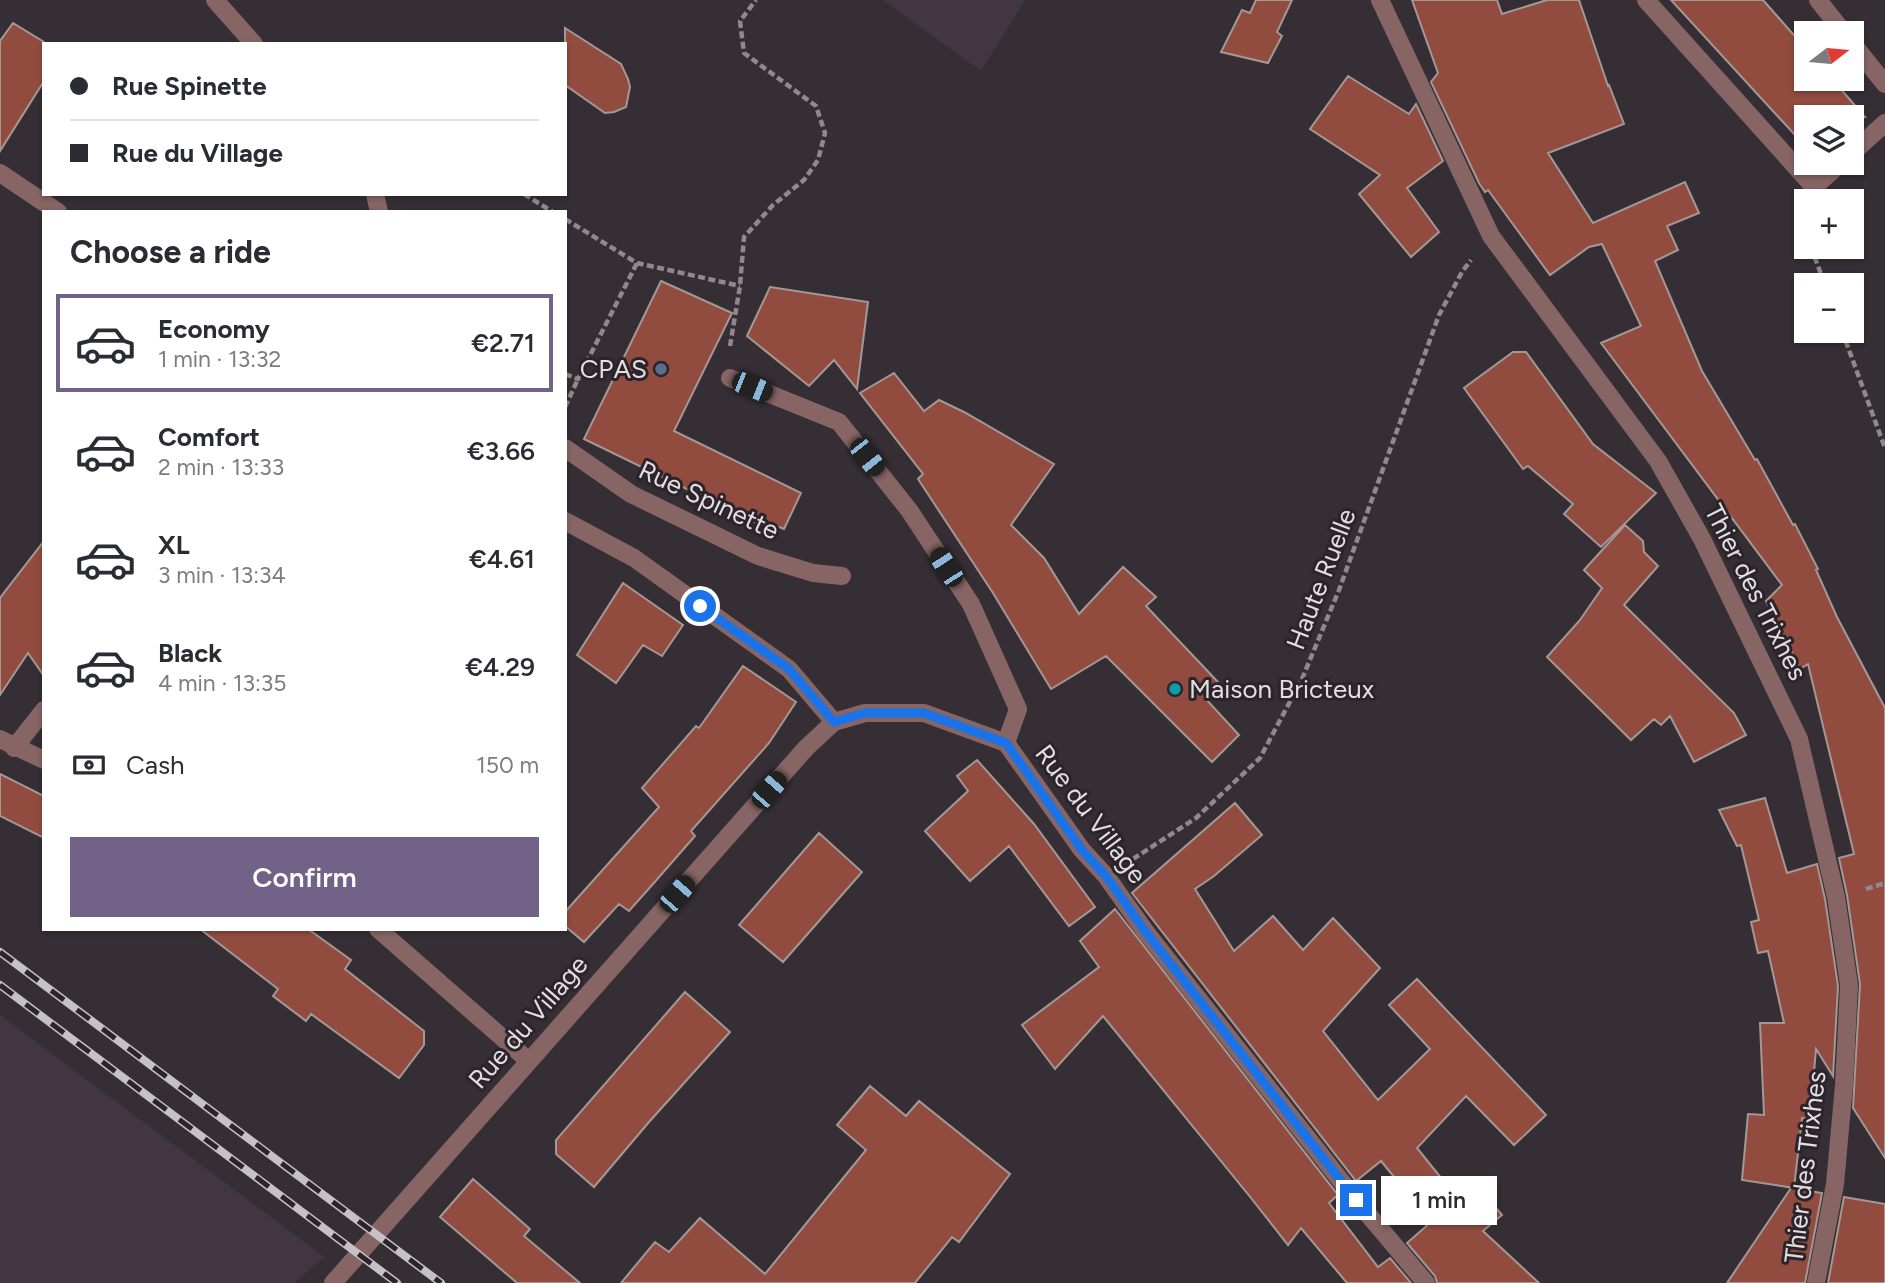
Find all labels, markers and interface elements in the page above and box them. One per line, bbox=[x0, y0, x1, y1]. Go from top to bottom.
north arrow bbox=[1794, 21, 1864, 91]
map controls bbox=[1794, 21, 1864, 343]
text: Rue Spinette bbox=[112, 70, 267, 102]
button: layers bbox=[1794, 105, 1864, 175]
text: Rue du Village bbox=[112, 137, 283, 169]
button: + bbox=[1794, 189, 1864, 259]
text: Choose a ride bbox=[70, 233, 271, 271]
button: − bbox=[1794, 273, 1864, 343]
icon: car bbox=[74, 312, 137, 375]
text: Economy bbox=[158, 313, 270, 345]
text: €2.71 bbox=[471, 327, 535, 359]
text: 1 min · 13:32 bbox=[158, 345, 281, 373]
place label: CPAS bbox=[580, 353, 647, 385]
marker: CPAS bbox=[653, 361, 669, 377]
car bbox=[729, 369, 776, 405]
icon: car bbox=[74, 420, 137, 483]
text: Comfort bbox=[158, 421, 260, 453]
car bbox=[846, 434, 889, 480]
text: €3.66 bbox=[467, 435, 535, 467]
text: 2 min · 13:33 bbox=[158, 453, 284, 481]
street label: Rue Spinette bbox=[634, 454, 784, 546]
street label: Thier des Trixhes bbox=[1698, 499, 1814, 685]
street label: Haute Ruelle bbox=[1279, 504, 1363, 654]
icon: car bbox=[74, 528, 137, 591]
text: XL bbox=[158, 529, 190, 561]
text: €4.61 bbox=[469, 543, 535, 575]
car bbox=[926, 544, 967, 590]
text: 3 min · 13:34 bbox=[158, 561, 286, 589]
route start bbox=[684, 590, 716, 622]
icon: car bbox=[74, 636, 137, 699]
text: Black bbox=[158, 637, 222, 669]
text: €4.29 bbox=[465, 651, 535, 683]
text: 4 min · 13:35 bbox=[158, 669, 286, 697]
place label: Maison Bricteux bbox=[1189, 673, 1375, 705]
marker: Maison Bricteux bbox=[1167, 681, 1183, 697]
street label: Rue du Village bbox=[1028, 738, 1154, 890]
icon: cash bbox=[70, 746, 108, 784]
text: Cash bbox=[126, 749, 185, 781]
text: 150 m bbox=[476, 751, 539, 779]
car bbox=[748, 767, 791, 813]
button: Confirm bbox=[70, 837, 539, 917]
car bbox=[656, 871, 699, 917]
street label: Rue du Village bbox=[462, 949, 594, 1095]
street label: Thier des Trixhes bbox=[1777, 1069, 1833, 1265]
callout: 1 min bbox=[1380, 1176, 1496, 1224]
route end bbox=[1340, 1184, 1372, 1216]
text: 1 min bbox=[1412, 1186, 1466, 1214]

